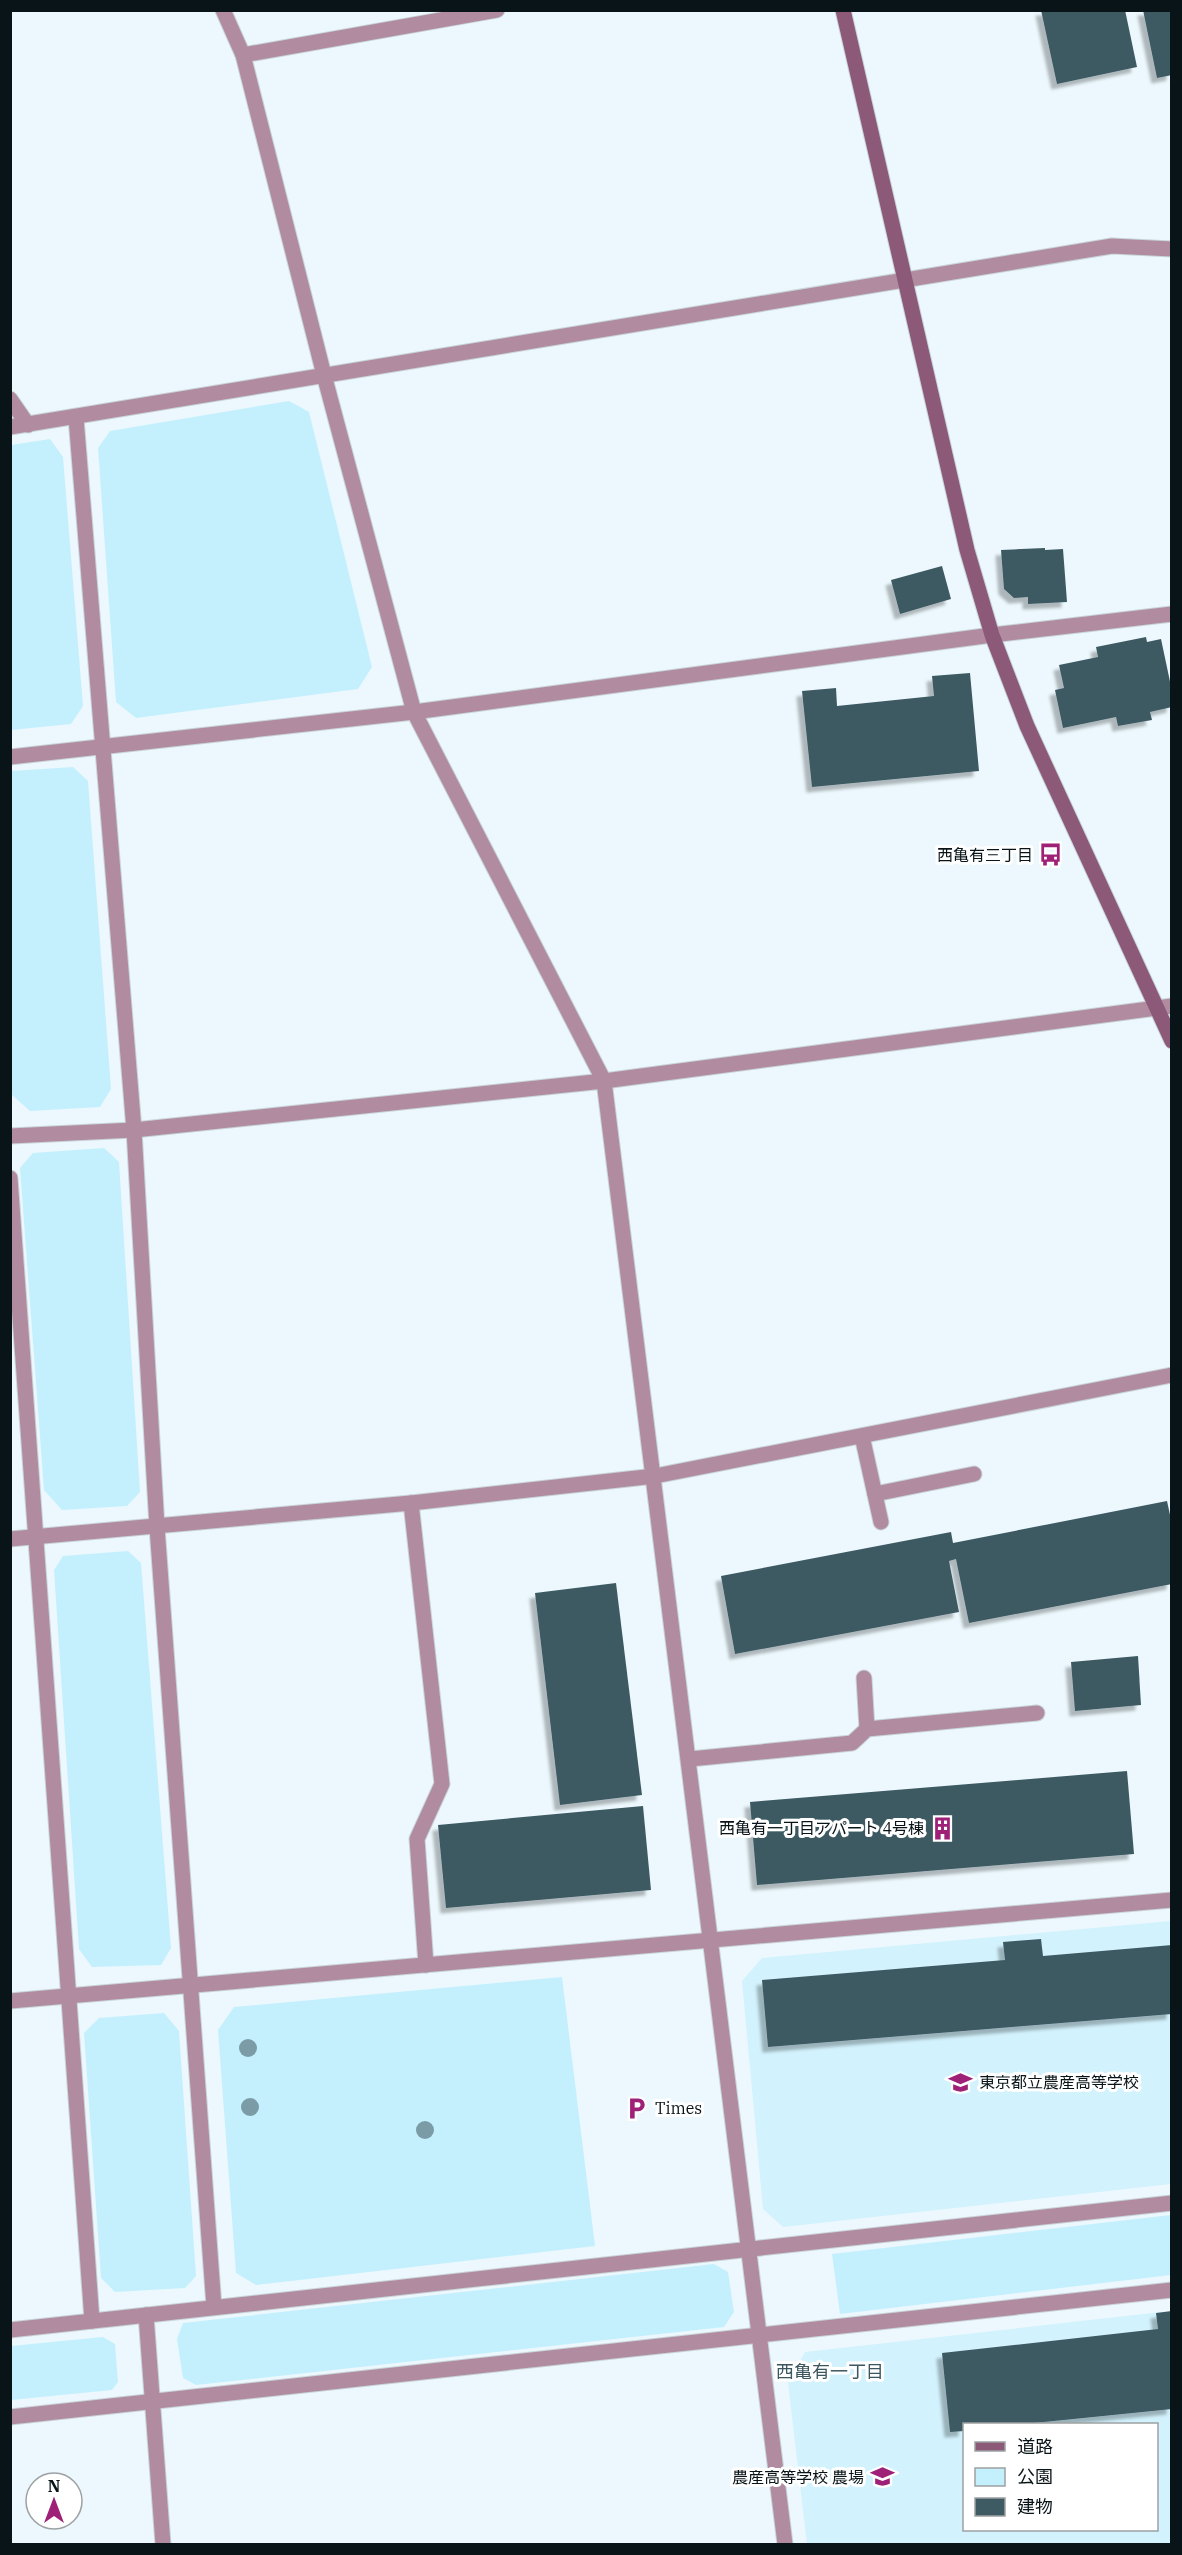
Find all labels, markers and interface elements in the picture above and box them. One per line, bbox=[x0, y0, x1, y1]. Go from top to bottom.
bus stop icon: 西亀有三丁目 bbox=[1038, 842, 1064, 868]
place label: 西亀有三丁目 bbox=[937, 845, 1033, 865]
building icon: 西亀有一丁目アパート 4号棟 bbox=[929, 1815, 955, 1841]
place label: 西亀有一丁目アパート 4号棟 bbox=[719, 1818, 924, 1838]
school or university icon: 東京都立農産高等学校 bbox=[948, 2069, 974, 2095]
place label: 東京都立農産高等学校 bbox=[979, 2072, 1139, 2092]
parking icon: Times bbox=[624, 2095, 650, 2121]
place label: Times bbox=[655, 2098, 702, 2118]
district label: 西亀有一丁目 bbox=[776, 2360, 884, 2383]
legend bbox=[963, 2423, 1158, 2531]
text: 道路 bbox=[1017, 2435, 1053, 2458]
school or university icon: 農産高等学校 農場 bbox=[869, 2464, 895, 2490]
text: 公園 bbox=[1017, 2465, 1053, 2488]
place label: 農産高等学校 農場 bbox=[732, 2467, 864, 2487]
north arrow bbox=[24, 2471, 84, 2531]
text: N bbox=[48, 2476, 60, 2496]
text: 建物 bbox=[1017, 2495, 1053, 2518]

